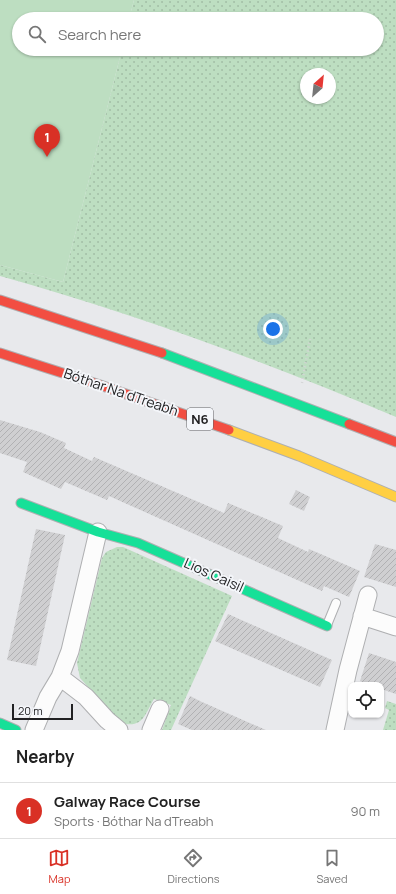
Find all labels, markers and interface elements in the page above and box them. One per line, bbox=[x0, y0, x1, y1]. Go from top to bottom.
search box bbox=[12, 12, 384, 56]
icon: search bbox=[26, 23, 48, 45]
text: Search here bbox=[58, 24, 141, 45]
north arrow bbox=[300, 68, 336, 104]
pin: 1 bbox=[34, 124, 60, 157]
your location bbox=[263, 319, 283, 339]
street label: Bóthar Na dTreabh bbox=[61, 363, 181, 420]
road number: N6 bbox=[187, 408, 213, 430]
street label: Lios Caisil bbox=[181, 553, 247, 596]
map controls bbox=[348, 682, 384, 718]
button: locate bbox=[348, 682, 384, 718]
scale bar bbox=[12, 702, 73, 721]
text: 20 m bbox=[18, 703, 43, 718]
text: Nearby bbox=[16, 745, 74, 768]
text: Galway Race Course bbox=[54, 791, 201, 812]
text: 1 bbox=[26, 802, 32, 820]
text: 90 m bbox=[350, 802, 380, 820]
text: Sports · Bóthar Na dTreabh bbox=[54, 812, 214, 830]
tab: Map bbox=[48, 847, 70, 886]
tab: Directions bbox=[167, 847, 220, 886]
tab: Saved bbox=[317, 847, 348, 886]

